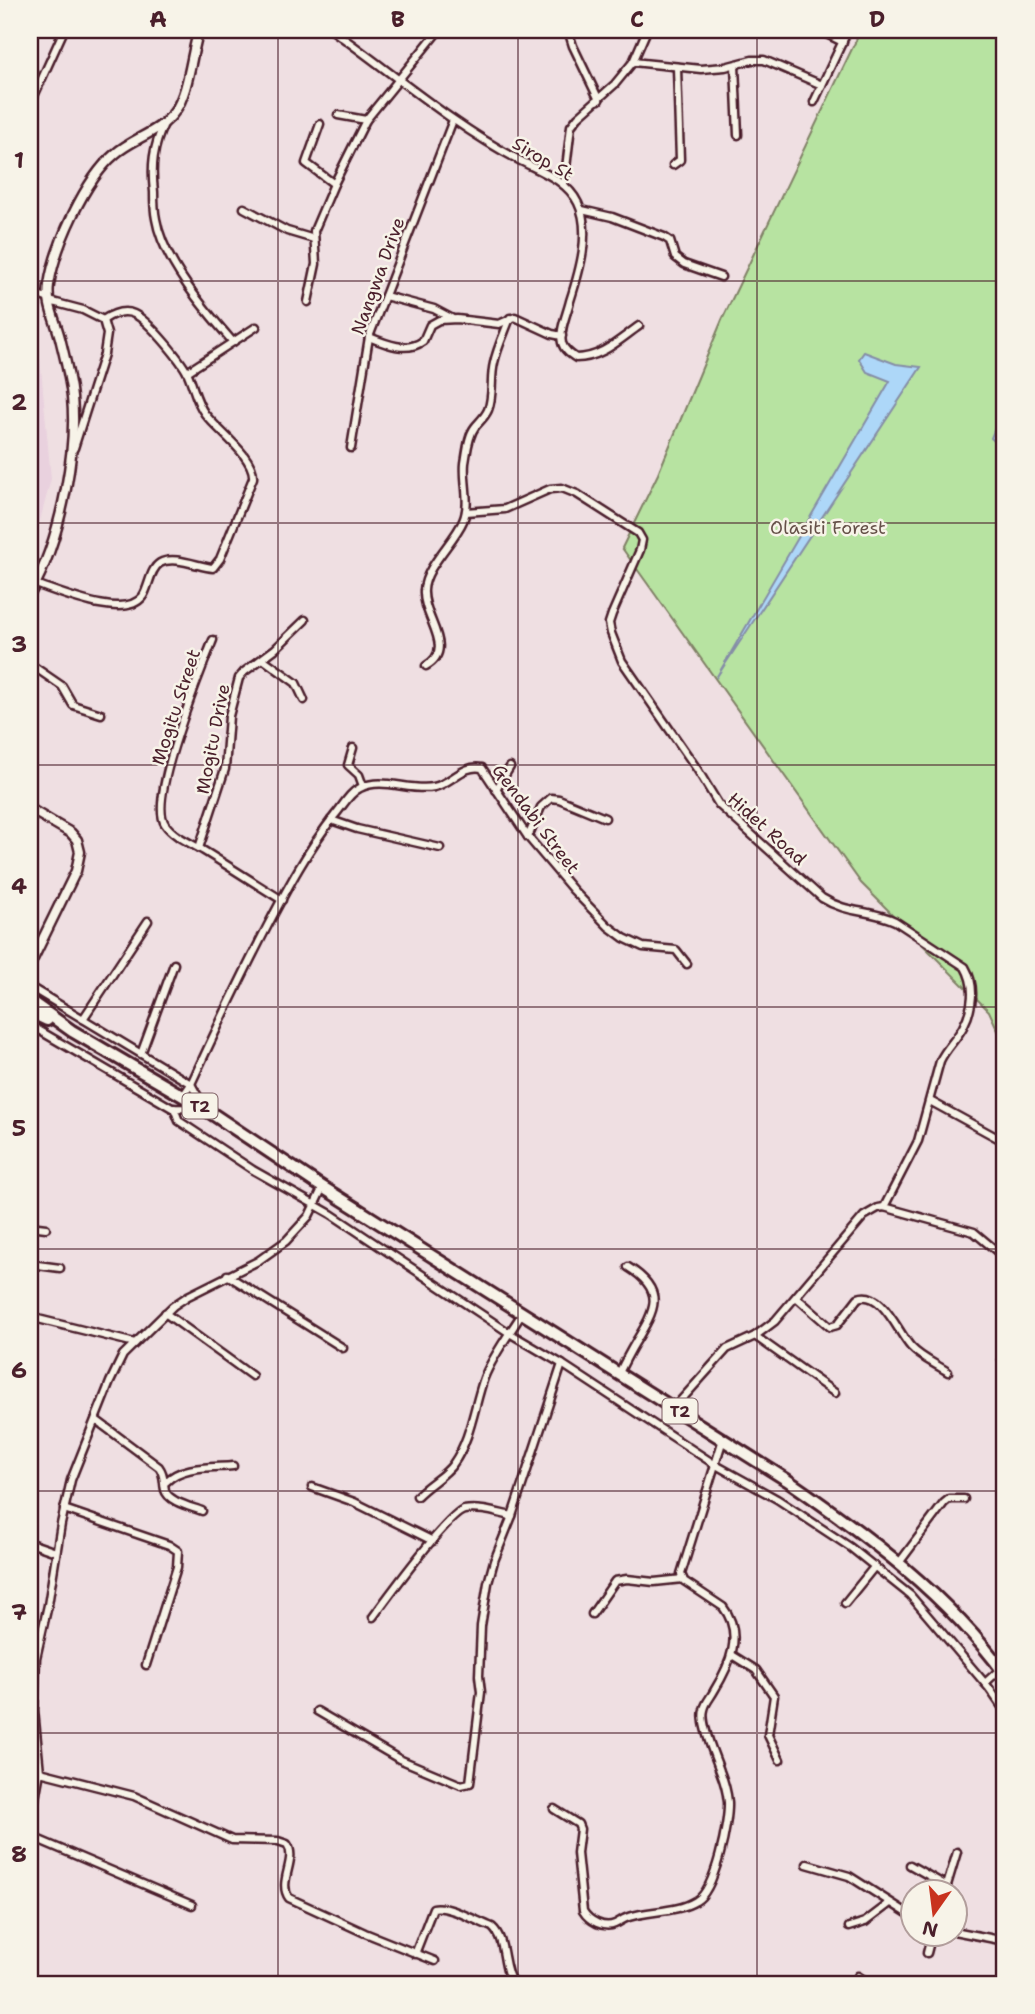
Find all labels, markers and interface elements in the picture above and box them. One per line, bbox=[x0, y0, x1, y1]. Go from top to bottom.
text: A bbox=[149, 4, 167, 34]
text: B bbox=[391, 4, 405, 34]
text: C bbox=[630, 4, 644, 34]
text: D bbox=[869, 4, 885, 34]
street label: Sirop St bbox=[508, 131, 578, 187]
text: 1 bbox=[14, 145, 24, 175]
street label: Nangwa Drive bbox=[346, 214, 410, 338]
text: 2 bbox=[11, 387, 27, 417]
park label: Olasiti Forest bbox=[770, 516, 886, 540]
text: 3 bbox=[11, 629, 27, 659]
street label: Mogitu Street bbox=[146, 646, 206, 768]
street label: Mogitu Drive bbox=[191, 682, 235, 796]
street label: Gendabi Street bbox=[487, 759, 585, 879]
street label: Hidet Road bbox=[722, 787, 812, 871]
text: 4 bbox=[11, 871, 27, 901]
road number: T2 bbox=[182, 1094, 218, 1118]
text: 5 bbox=[12, 1113, 26, 1143]
text: 6 bbox=[11, 1355, 27, 1385]
road number: T2 bbox=[662, 1399, 698, 1424]
text: 7 bbox=[11, 1597, 27, 1627]
text: 8 bbox=[11, 1839, 27, 1869]
north arrow bbox=[898, 1878, 968, 1948]
text: N bbox=[920, 1915, 940, 1943]

